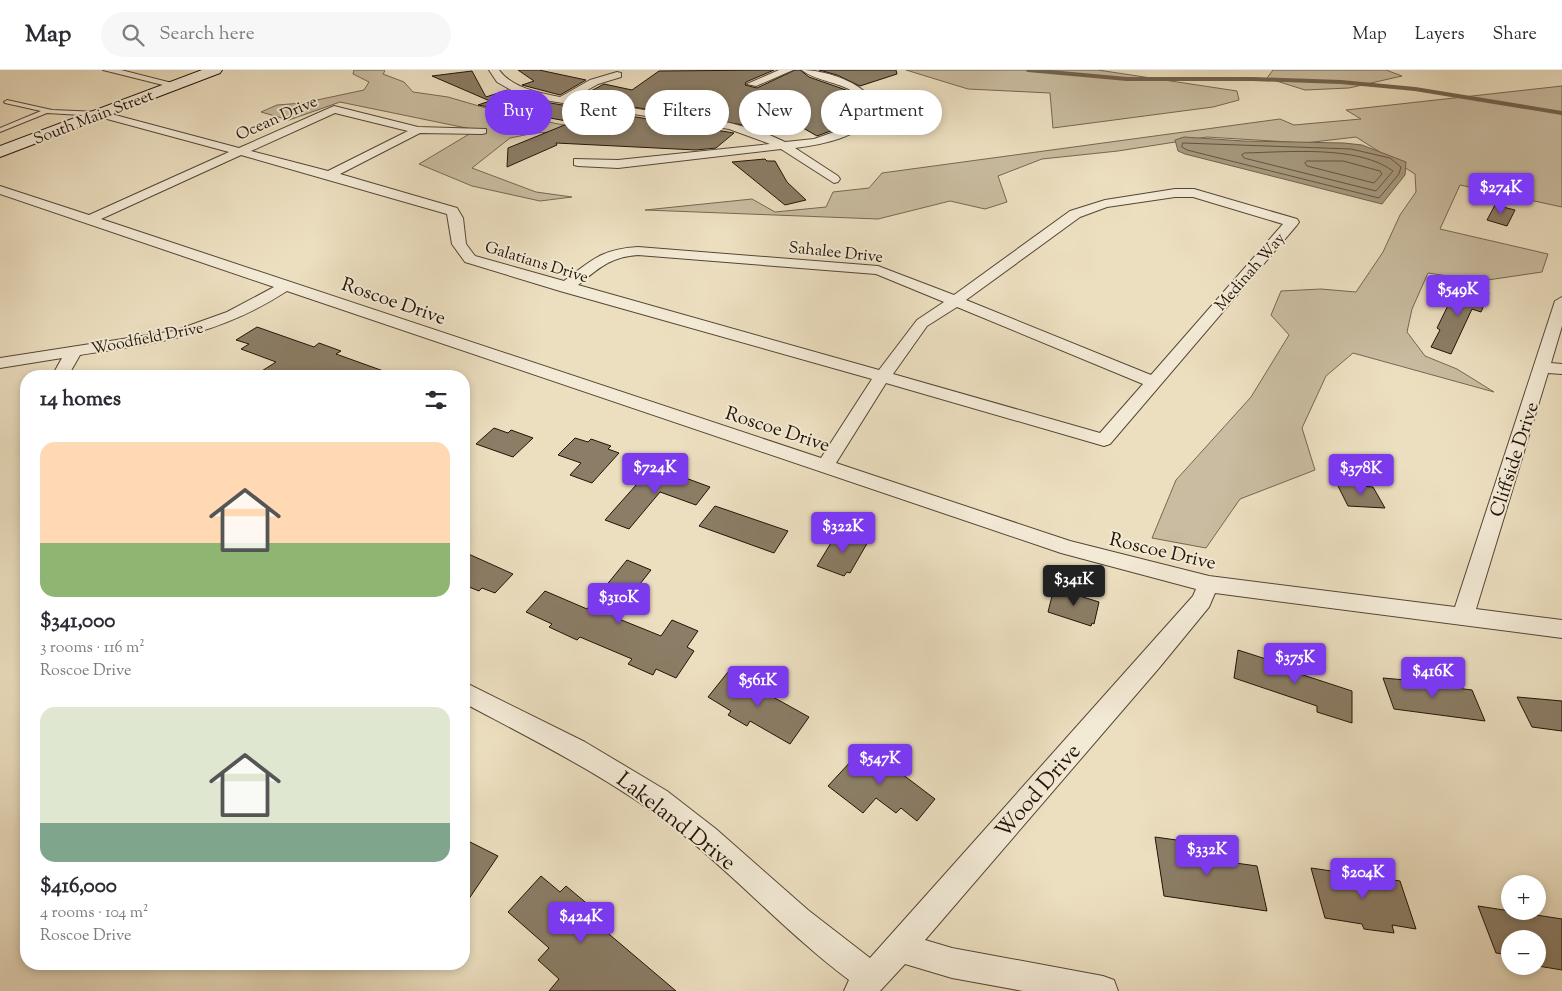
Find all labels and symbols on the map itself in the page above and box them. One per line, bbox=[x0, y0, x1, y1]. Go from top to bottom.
street label: South Main Street bbox=[31, 85, 158, 152]
street label: Ocean Drive bbox=[233, 91, 321, 147]
pin: $274K bbox=[1466, 172, 1536, 215]
street label: Medinah Way bbox=[1210, 228, 1291, 317]
street label: Galatians Drive bbox=[482, 237, 591, 290]
street label: Sahalee Drive bbox=[787, 237, 884, 270]
street label: Roscoe Drive bbox=[337, 272, 449, 333]
pin: $549K bbox=[1423, 274, 1493, 317]
street label: Woodfield Drive bbox=[89, 317, 206, 362]
street label: Cliffside Drive bbox=[1484, 399, 1547, 521]
street label: Roscoe Drive bbox=[721, 401, 833, 460]
pin: $724K bbox=[620, 452, 690, 495]
pin: $378K bbox=[1326, 454, 1396, 496]
pin: $322K bbox=[808, 512, 878, 554]
street label: Roscoe Drive bbox=[1107, 527, 1218, 578]
pin: $341K bbox=[1039, 564, 1109, 607]
pin: $310K bbox=[584, 582, 654, 625]
pin: $375K bbox=[1260, 642, 1330, 685]
pin: $416K bbox=[1398, 656, 1468, 699]
pin: $561K bbox=[723, 666, 793, 708]
street label: Wood Drive bbox=[989, 738, 1090, 846]
pin: $547K bbox=[845, 744, 915, 786]
street label: Lakeland Drive bbox=[608, 765, 742, 879]
pin: $332K bbox=[1172, 834, 1242, 877]
pin: $204K bbox=[1328, 858, 1398, 900]
pin: $424K bbox=[546, 902, 616, 944]

